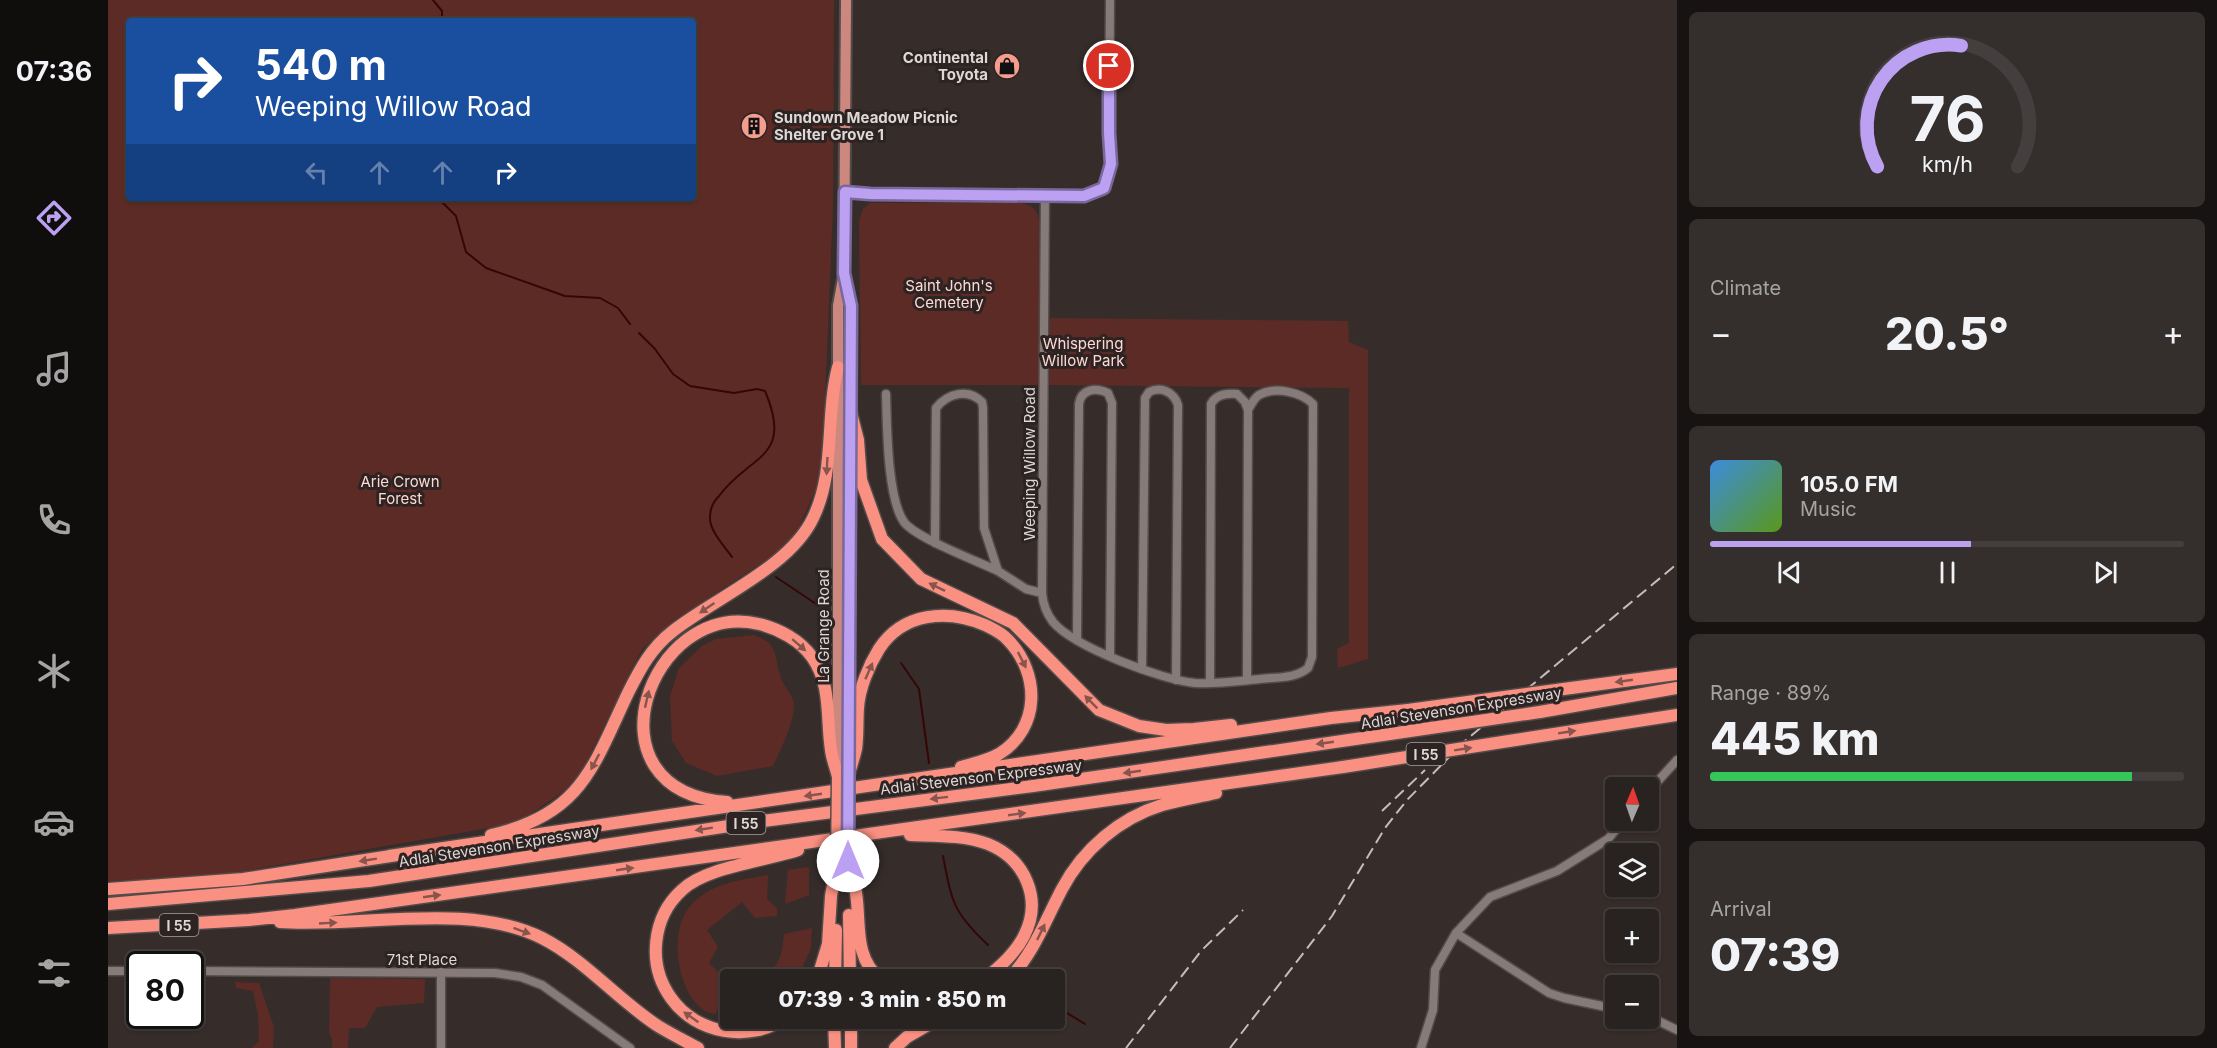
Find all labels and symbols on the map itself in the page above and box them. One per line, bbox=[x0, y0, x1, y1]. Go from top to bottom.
pin bbox=[1083, 40, 1134, 91]
place label: Continental Toyota bbox=[903, 48, 988, 84]
shop icon: Continental Toyota bbox=[992, 51, 1022, 81]
place label: Sundown Meadow Picnic Shelter Grove 1 bbox=[774, 108, 958, 144]
building icon: Sundown Meadow Picnic Shelter Grove 1 bbox=[739, 111, 769, 141]
park label: Saint John's Cemetery bbox=[905, 276, 993, 312]
park label: Whispering Willow Park bbox=[1041, 334, 1125, 370]
street label: Weeping Willow Road bbox=[1020, 387, 1039, 541]
one-way arrow bbox=[822, 457, 832, 476]
park label: Arie Crown Forest bbox=[360, 472, 440, 508]
street label: La Grange Road bbox=[814, 569, 833, 683]
one-way arrow bbox=[928, 582, 945, 592]
one-way arrow bbox=[699, 602, 715, 613]
one-way arrow bbox=[791, 638, 806, 651]
one-way arrow bbox=[1017, 652, 1027, 669]
one-way arrow bbox=[864, 661, 874, 679]
one-way arrow bbox=[1614, 676, 1633, 686]
street label: Adlai Stevenson Expressway bbox=[1359, 683, 1563, 733]
one-way arrow bbox=[642, 690, 652, 708]
one-way arrow bbox=[1083, 695, 1098, 709]
one-way arrow bbox=[1557, 728, 1576, 737]
one-way arrow bbox=[1315, 739, 1334, 748]
road number: I 55 bbox=[1406, 743, 1446, 765]
one-way arrow bbox=[1453, 744, 1472, 753]
one-way arrow bbox=[591, 753, 601, 771]
street label: Adlai Stevenson Expressway bbox=[879, 755, 1084, 799]
one-way arrow bbox=[1122, 767, 1141, 776]
north arrow bbox=[1605, 777, 1659, 831]
one-way arrow bbox=[804, 790, 823, 799]
one-way arrow bbox=[929, 794, 948, 803]
one-way arrow bbox=[1008, 810, 1027, 819]
road number: I 55 bbox=[726, 812, 766, 834]
street label: Adlai Stevenson Expressway bbox=[397, 821, 601, 871]
one-way arrow bbox=[694, 825, 713, 834]
position arrow bbox=[816, 829, 880, 893]
one-way arrow bbox=[358, 855, 377, 864]
one-way arrow bbox=[616, 864, 635, 873]
one-way arrow bbox=[423, 891, 442, 900]
road number: I 55 bbox=[160, 914, 198, 936]
one-way arrow bbox=[319, 918, 338, 927]
one-way arrow bbox=[1037, 923, 1046, 940]
one-way arrow bbox=[513, 926, 531, 936]
street label: 71st Place bbox=[387, 950, 457, 969]
speed limit sign: 80 bbox=[126, 951, 204, 1029]
one-way arrow bbox=[684, 1011, 700, 1023]

